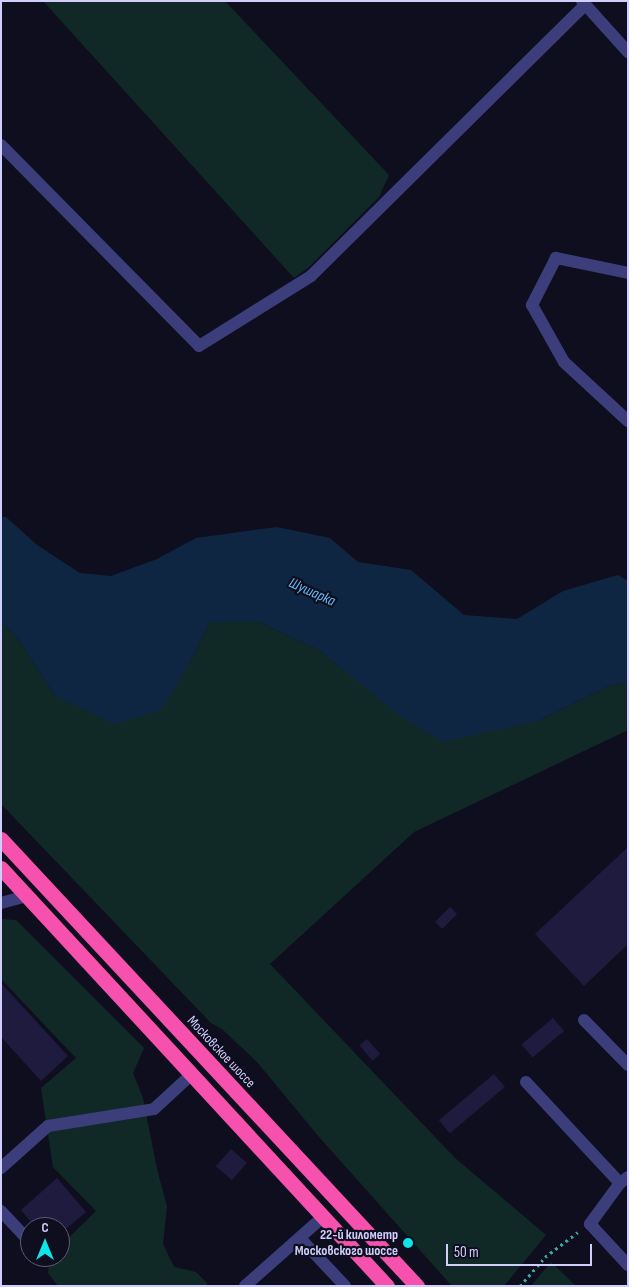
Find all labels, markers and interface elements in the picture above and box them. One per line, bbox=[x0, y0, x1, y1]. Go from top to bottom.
water label: Шушарка bbox=[286, 574, 338, 610]
street label: Московское шоссе bbox=[183, 1013, 259, 1091]
north arrow bbox=[20, 1217, 70, 1267]
text: С bbox=[41, 1219, 49, 1236]
place label: 22-й километр Московского шоссе bbox=[295, 1227, 398, 1260]
scale bar bbox=[449, 1234, 595, 1266]
marker: 22-й километр Московского шоссе bbox=[402, 1237, 414, 1249]
text: 50 m bbox=[454, 1243, 479, 1262]

